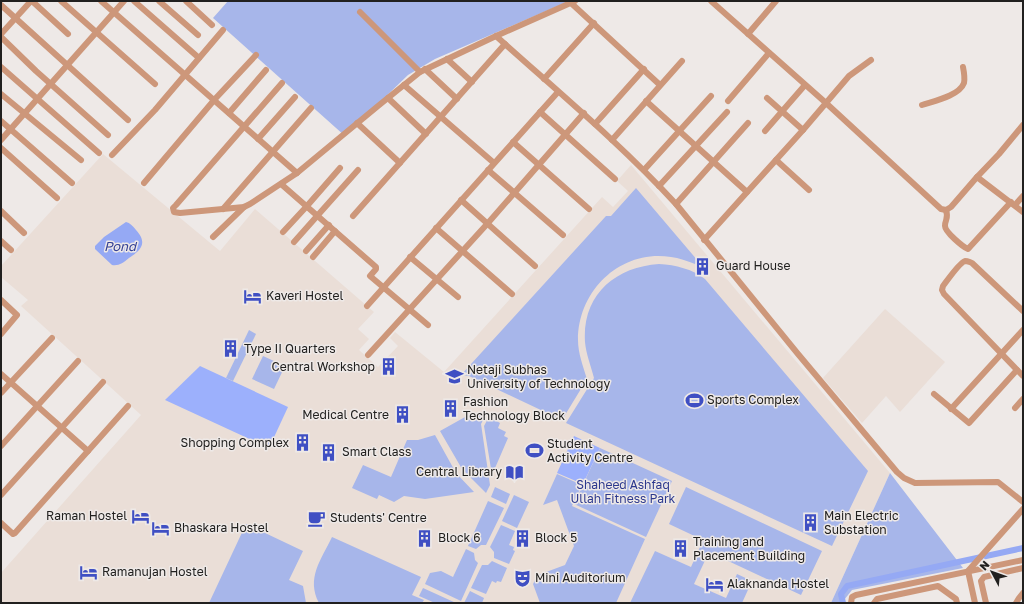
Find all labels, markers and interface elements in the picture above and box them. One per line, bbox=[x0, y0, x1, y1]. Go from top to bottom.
water label: Pond bbox=[104, 238, 138, 254]
building icon: Guard House bbox=[693, 256, 713, 276]
place label: Guard House bbox=[716, 258, 790, 273]
hotel icon: Kaveri Hostel bbox=[243, 286, 263, 306]
place label: Kaveri Hostel bbox=[266, 288, 343, 303]
building icon: Type II Quarters bbox=[221, 339, 241, 359]
place label: Type II Quarters bbox=[244, 341, 336, 356]
building icon: Central Workshop bbox=[378, 357, 398, 377]
place label: Central Workshop bbox=[272, 359, 375, 374]
place label: Netaji Subhas University of Technology bbox=[467, 362, 610, 391]
school or university icon: Netaji Subhas University of Technology bbox=[444, 367, 464, 387]
sports icon: Sports Complex bbox=[684, 390, 704, 410]
place label: Sports Complex bbox=[707, 392, 799, 407]
place label: Fashion Technology Block bbox=[463, 394, 565, 423]
building icon: Fashion Technology Block bbox=[440, 399, 460, 419]
building icon: Medical Centre bbox=[392, 405, 412, 425]
place label: Medical Centre bbox=[302, 407, 389, 422]
building icon: Shopping Complex bbox=[292, 433, 312, 453]
place label: Shopping Complex bbox=[181, 435, 289, 450]
place label: Student Activity Centre bbox=[547, 436, 633, 465]
sports icon: Student Activity Centre bbox=[524, 441, 544, 461]
building icon: Smart Class bbox=[319, 442, 339, 462]
place label: Smart Class bbox=[342, 444, 411, 459]
library icon: Central Library bbox=[505, 462, 525, 482]
place label: Central Library bbox=[416, 464, 502, 479]
park label: Shaheed Ashfaq Ullah Fitness Park bbox=[571, 477, 676, 506]
hotel icon: Raman Hostel bbox=[130, 506, 150, 526]
place label: Raman Hostel bbox=[46, 508, 127, 523]
cafe icon: Students' Centre bbox=[307, 508, 327, 528]
place label: Main Electric Substation bbox=[824, 508, 899, 537]
place label: Students' Centre bbox=[330, 510, 427, 525]
building icon: Main Electric Substation bbox=[801, 513, 821, 533]
hotel icon: Bhaskara Hostel bbox=[151, 518, 171, 538]
place label: Bhaskara Hostel bbox=[174, 520, 269, 535]
building icon: Block 6 bbox=[415, 528, 435, 548]
building icon: Block 5 bbox=[512, 528, 532, 548]
place label: Block 6 bbox=[438, 530, 481, 545]
place label: Block 5 bbox=[535, 530, 577, 545]
place label: Training and Placement Building bbox=[693, 534, 805, 563]
building icon: Training and Placement Building bbox=[670, 539, 690, 559]
north arrow bbox=[972, 552, 1012, 592]
text: N bbox=[976, 558, 992, 573]
hotel icon: Ramanujan Hostel bbox=[79, 562, 99, 582]
place label: Ramanujan Hostel bbox=[102, 564, 208, 579]
theatre icon: Mini Auditorium bbox=[512, 568, 532, 588]
place label: Mini Auditorium bbox=[535, 570, 626, 585]
hotel icon: Alaknanda Hostel bbox=[704, 574, 724, 594]
place label: Alaknanda Hostel bbox=[727, 576, 829, 591]

